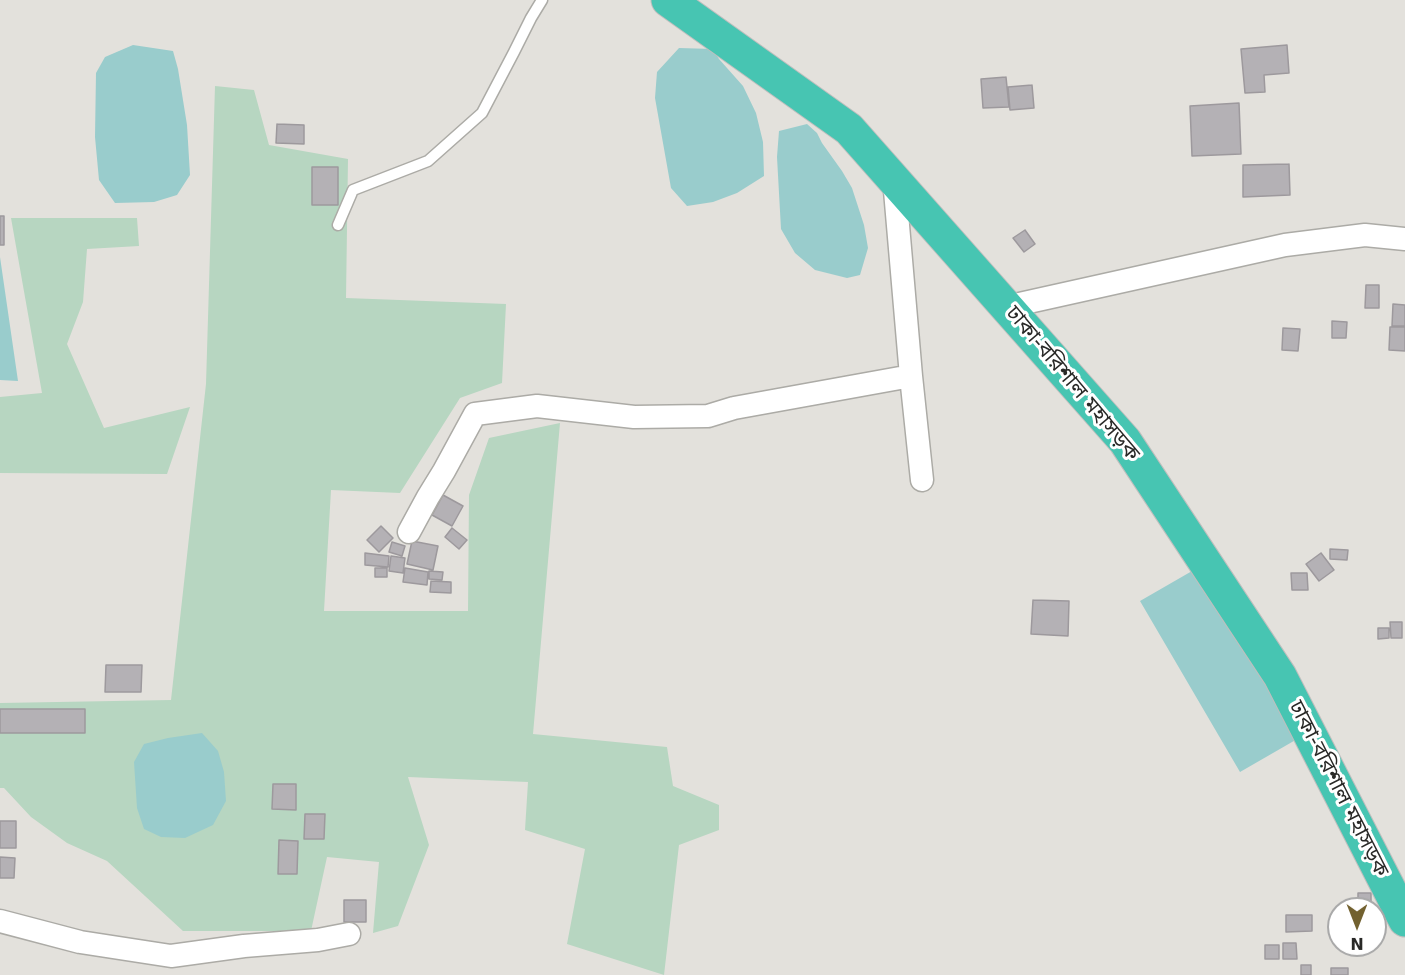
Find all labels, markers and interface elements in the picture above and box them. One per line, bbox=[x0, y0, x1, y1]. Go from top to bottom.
street label: ঢাকা-বরিশাল মহাসড়ক bbox=[1000, 301, 1144, 467]
street label: ঢাকা-বরিশাল মহাসড়ক bbox=[1283, 697, 1393, 881]
north arrow bbox=[1327, 897, 1387, 957]
text: N bbox=[1350, 934, 1364, 953]

